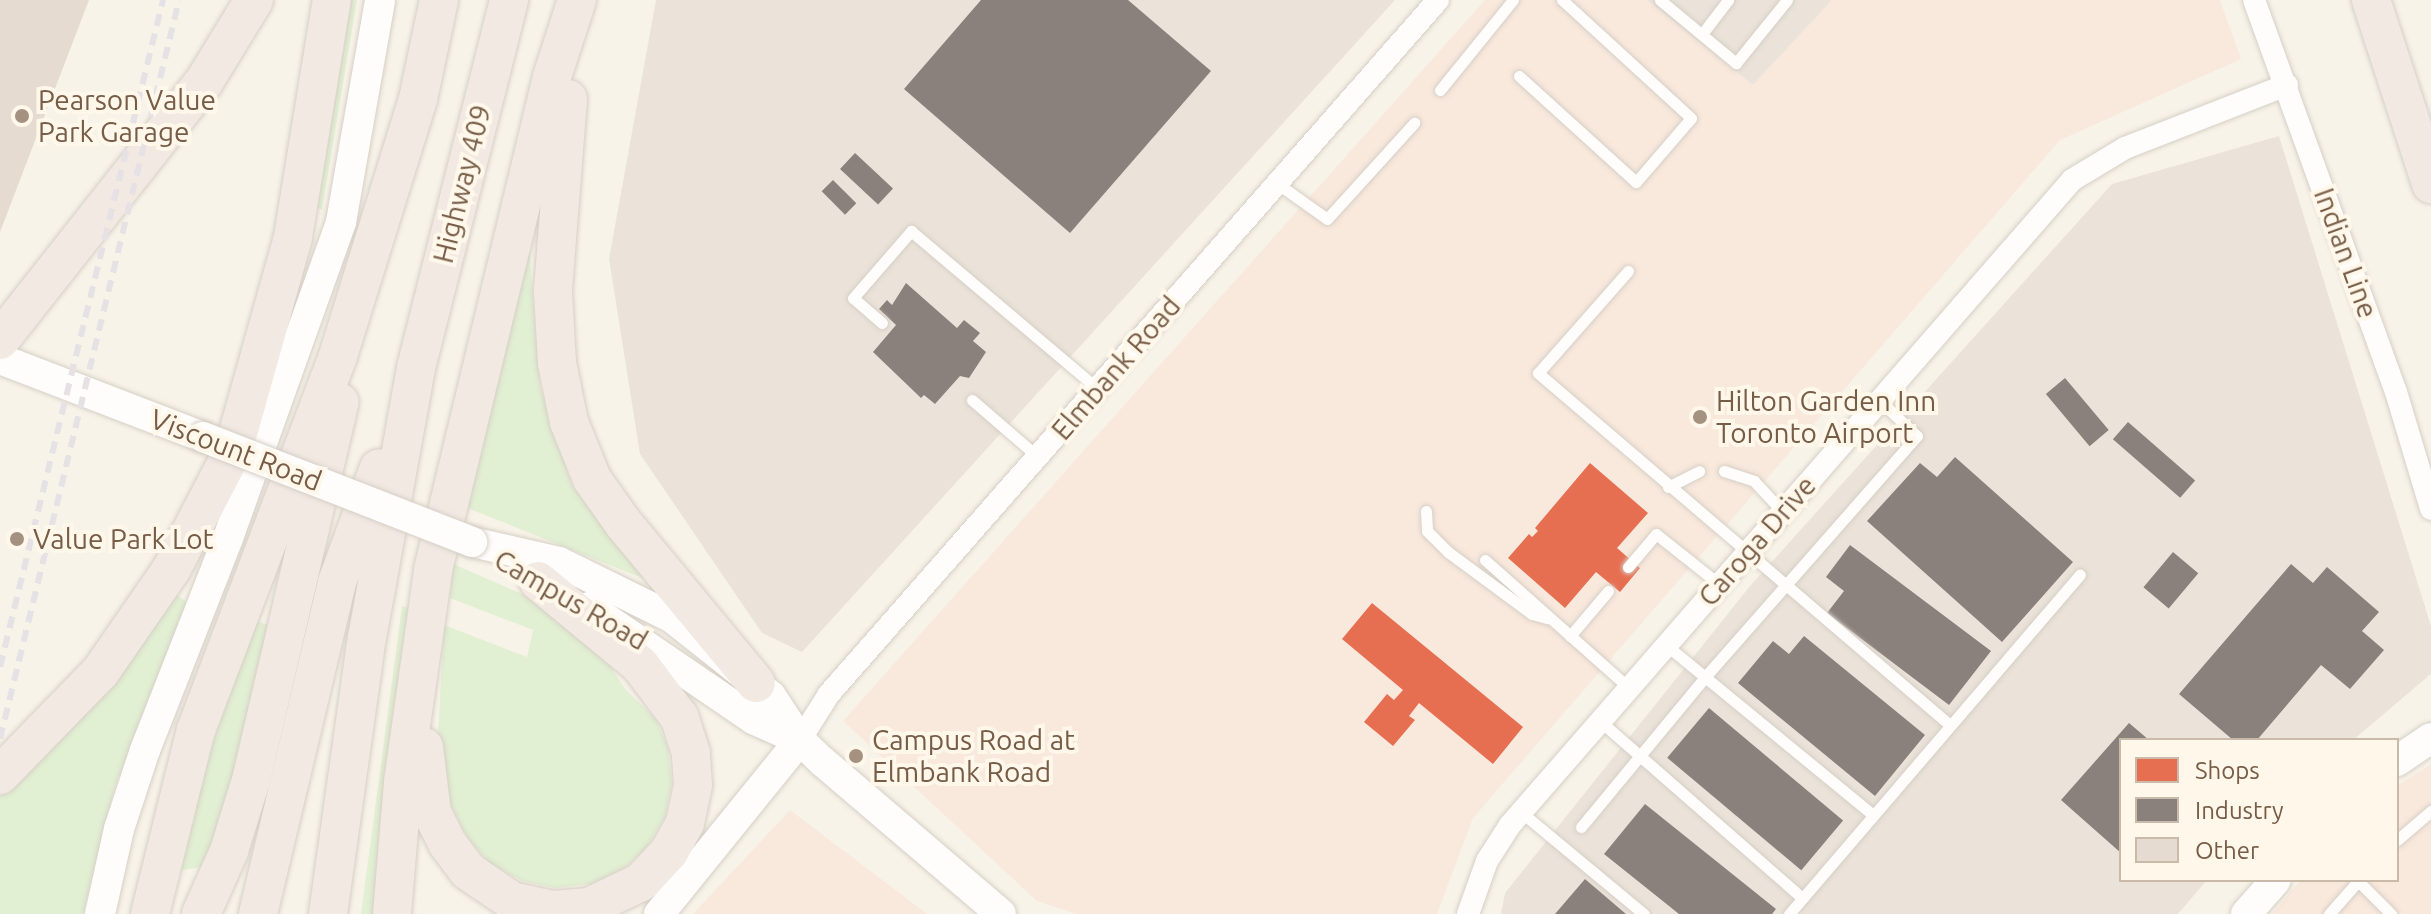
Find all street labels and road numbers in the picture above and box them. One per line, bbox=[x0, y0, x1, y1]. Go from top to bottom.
street label: Highway 409 bbox=[426, 101, 498, 267]
street label: Indian Line bbox=[2307, 184, 2385, 322]
street label: Elmbank Road bbox=[1045, 289, 1187, 447]
street label: Viscount Road bbox=[146, 402, 326, 498]
street label: Caroga Drive bbox=[1691, 469, 1823, 613]
street label: Campus Road bbox=[488, 543, 654, 657]

